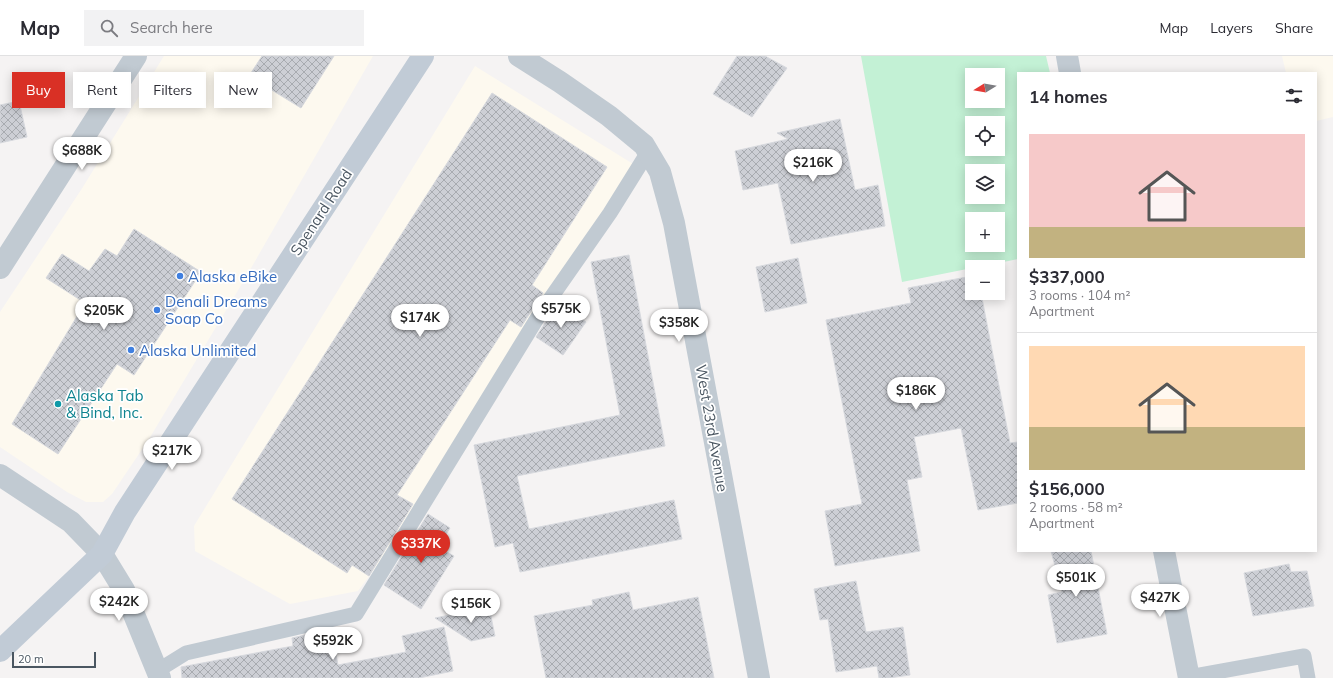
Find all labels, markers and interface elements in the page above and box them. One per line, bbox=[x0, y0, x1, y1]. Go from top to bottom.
search box bbox=[84, 10, 364, 46]
text: Map bbox=[20, 16, 60, 40]
icon: search bbox=[98, 17, 120, 39]
text: Search here bbox=[130, 18, 213, 37]
text: Map bbox=[1159, 19, 1188, 37]
text: Layers bbox=[1210, 19, 1253, 37]
text: Share bbox=[1275, 19, 1313, 37]
north arrow bbox=[965, 68, 1005, 108]
map controls bbox=[965, 68, 1005, 300]
chip: Buy bbox=[12, 72, 65, 108]
chip: Rent bbox=[73, 72, 131, 108]
chip: Filters bbox=[139, 72, 206, 108]
chip: New bbox=[214, 72, 272, 108]
icon: filters bbox=[1283, 85, 1305, 107]
text: 14 homes bbox=[1029, 86, 1108, 107]
button: locate bbox=[965, 116, 1005, 156]
pin: $688K bbox=[54, 137, 110, 171]
text: $688K bbox=[62, 142, 102, 158]
pin: $216K bbox=[785, 149, 841, 183]
text: $216K bbox=[793, 154, 833, 170]
icon: home bbox=[1131, 160, 1203, 232]
button: layers bbox=[965, 164, 1005, 204]
street label: Spenard Road bbox=[286, 165, 356, 259]
button: + bbox=[965, 212, 1005, 252]
button: − bbox=[965, 260, 1005, 300]
text: $337,000 bbox=[1029, 266, 1105, 287]
place label: Alaska eBike bbox=[188, 267, 277, 286]
marker: Alaska eBike bbox=[175, 271, 185, 281]
text: 3 rooms · 104 m² bbox=[1029, 287, 1130, 303]
place label: Denali Dreams Soap Co bbox=[165, 292, 268, 328]
pin: $575K bbox=[533, 295, 589, 329]
pin: $205K bbox=[76, 297, 132, 331]
text: $575K bbox=[541, 300, 581, 316]
text: $205K bbox=[84, 302, 124, 318]
text: Apartment bbox=[1029, 303, 1094, 319]
pin: $174K bbox=[392, 304, 448, 338]
marker: Denali Dreams Soap Co bbox=[152, 305, 162, 315]
text: $174K bbox=[400, 309, 440, 325]
pin: $358K bbox=[651, 309, 707, 343]
text: $358K bbox=[659, 314, 699, 330]
place label: Alaska Unlimited bbox=[139, 341, 257, 360]
marker: Alaska Unlimited bbox=[126, 345, 136, 355]
street label: West 23rd Avenue bbox=[691, 363, 733, 493]
icon: home bbox=[1131, 372, 1203, 444]
pin: $186K bbox=[888, 377, 944, 411]
text: $186K bbox=[896, 382, 936, 398]
place label: Alaska Tab & Bind, Inc. bbox=[66, 386, 144, 422]
marker: Alaska Tab & Bind, Inc. bbox=[53, 399, 63, 409]
pin: $217K bbox=[144, 437, 200, 471]
text: $217K bbox=[152, 442, 192, 458]
text: $156,000 bbox=[1029, 478, 1105, 499]
text: 2 rooms · 58 m² bbox=[1029, 499, 1123, 515]
text: Apartment bbox=[1029, 515, 1094, 531]
pin: $337K bbox=[393, 530, 449, 564]
text: $337K bbox=[401, 535, 441, 551]
pin: $501K bbox=[1048, 564, 1104, 598]
text: $501K bbox=[1056, 569, 1096, 585]
pin: $427K bbox=[1132, 584, 1188, 618]
pin: $242K bbox=[91, 588, 147, 622]
text: $427K bbox=[1140, 589, 1180, 605]
pin: $156K bbox=[443, 590, 499, 624]
text: $242K bbox=[99, 593, 139, 609]
text: $156K bbox=[451, 595, 491, 611]
pin: $592K bbox=[305, 627, 361, 661]
text: $592K bbox=[313, 632, 353, 648]
scale bar bbox=[12, 650, 96, 669]
text: 20 m bbox=[18, 652, 44, 666]

